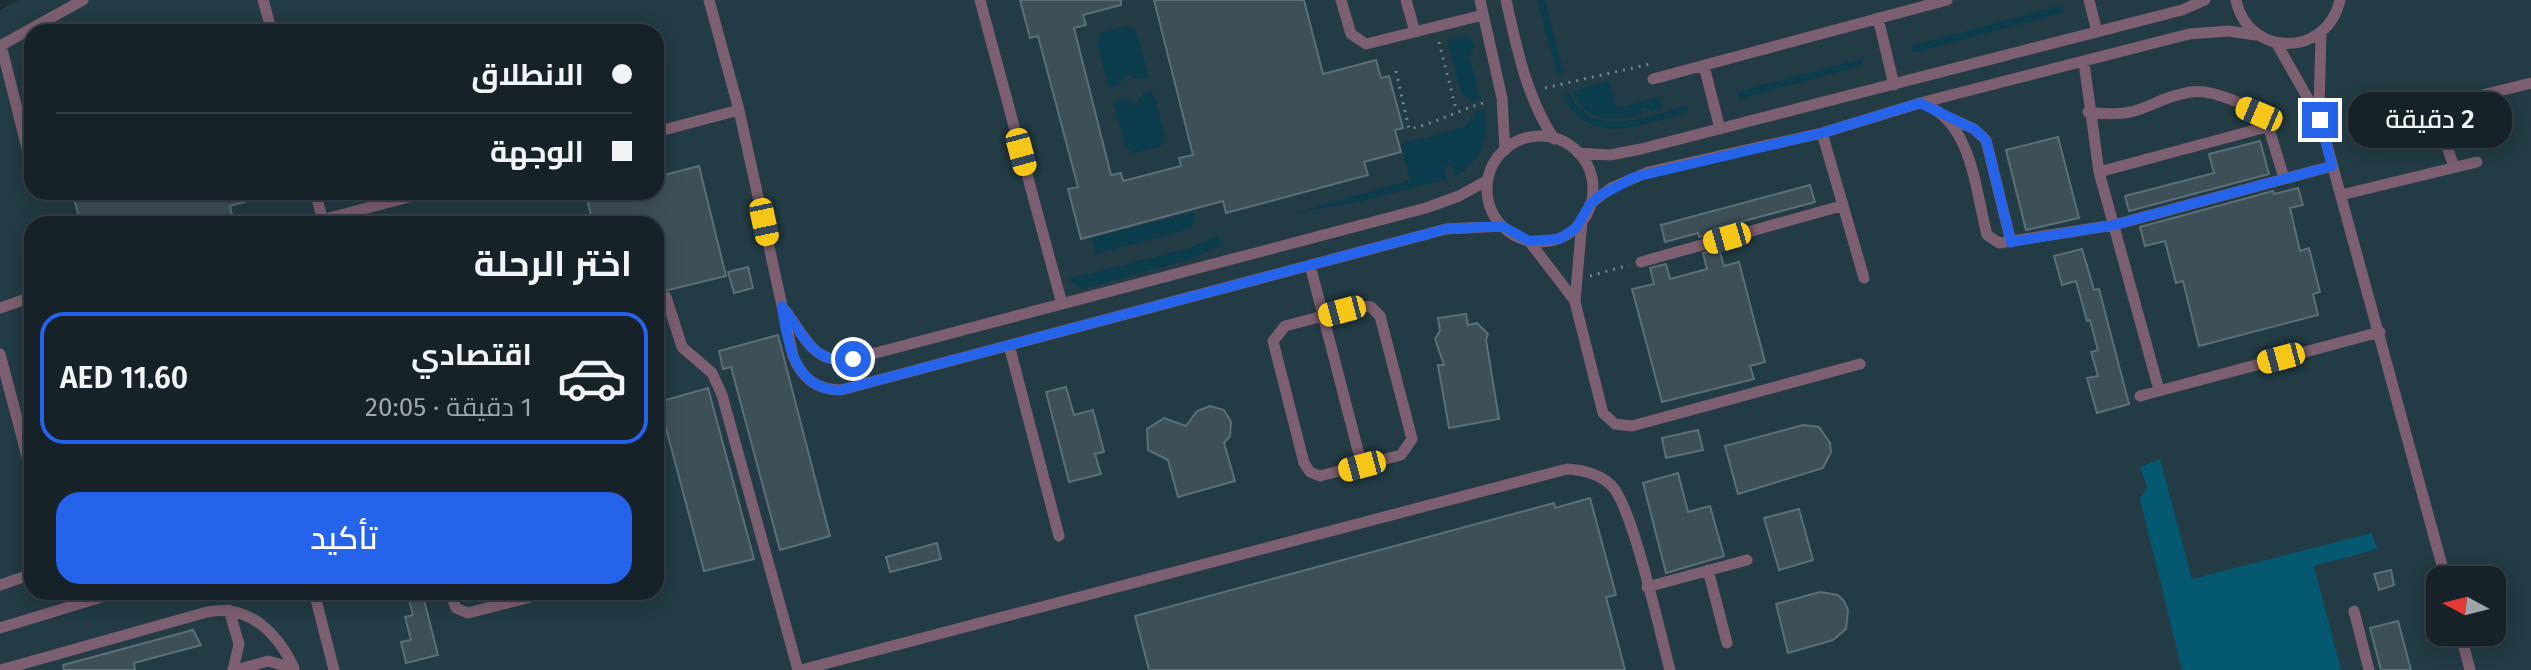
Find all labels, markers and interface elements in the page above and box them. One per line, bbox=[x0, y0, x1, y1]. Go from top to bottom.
text: الانطلاق bbox=[471, 57, 584, 93]
callout: 2 دقيقة bbox=[2348, 92, 2512, 148]
car bbox=[2232, 94, 2286, 134]
route end bbox=[2302, 102, 2338, 138]
text: 2 دقيقة bbox=[2386, 104, 2474, 135]
car bbox=[1003, 126, 1039, 178]
text: الوجهة bbox=[490, 134, 584, 170]
car bbox=[747, 196, 781, 248]
car bbox=[1701, 220, 1753, 256]
text: اختر الرحلة bbox=[474, 242, 632, 286]
car bbox=[1316, 293, 1368, 329]
text: اقتصادي bbox=[411, 337, 532, 373]
car bbox=[2255, 340, 2307, 376]
route start bbox=[835, 341, 871, 377]
icon: car bbox=[556, 342, 628, 414]
text: AED 11.60 bbox=[60, 360, 188, 396]
text: 1 دقيقة · 20:05 bbox=[365, 392, 532, 423]
car bbox=[1336, 448, 1388, 484]
button: تأكيد bbox=[56, 492, 632, 584]
north arrow bbox=[2426, 566, 2506, 646]
map controls bbox=[2426, 566, 2506, 646]

